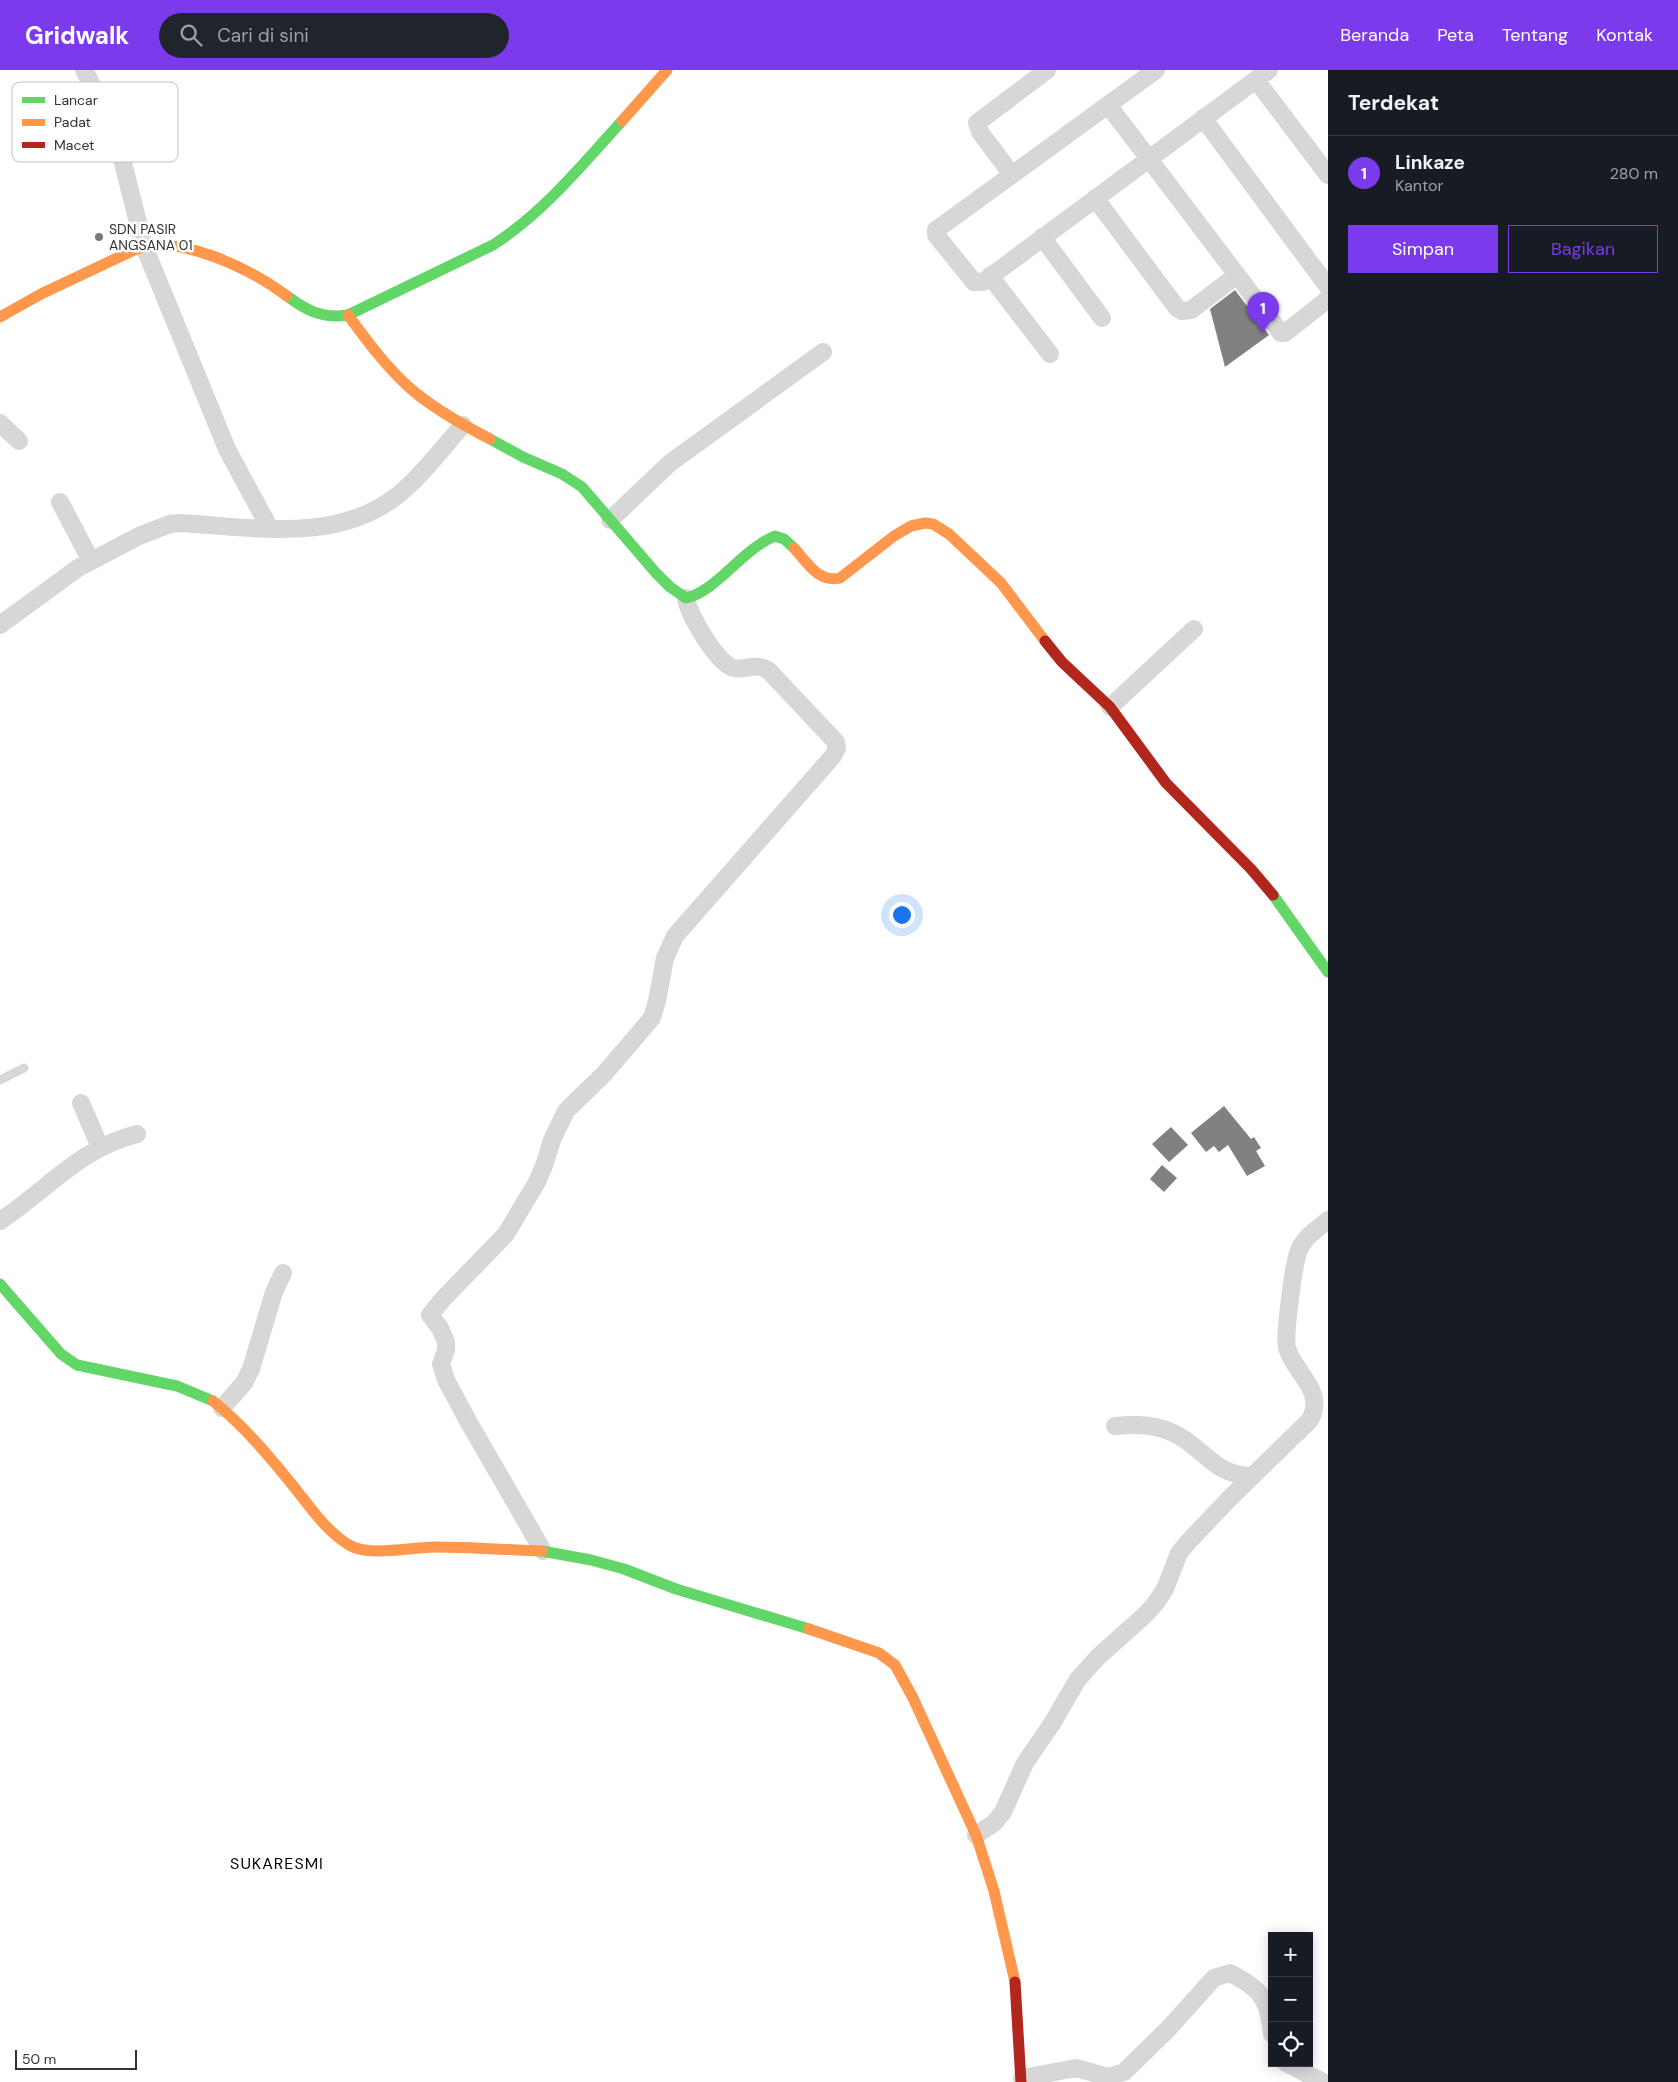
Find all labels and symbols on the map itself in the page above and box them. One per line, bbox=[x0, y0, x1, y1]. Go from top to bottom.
legend bbox=[12, 82, 178, 162]
text: Lancar bbox=[54, 91, 98, 109]
text: Padat bbox=[54, 113, 91, 131]
text: Macet bbox=[54, 136, 95, 154]
place label: SDN PASIR ANGSANA 01 bbox=[109, 220, 193, 254]
marker: SDN PASIR ANGSANA 01 bbox=[93, 231, 105, 243]
pin: 1 bbox=[1247, 292, 1279, 333]
your location bbox=[889, 902, 915, 928]
district label: SUKARESMI bbox=[230, 1853, 324, 1874]
scale bar bbox=[15, 2047, 138, 2070]

